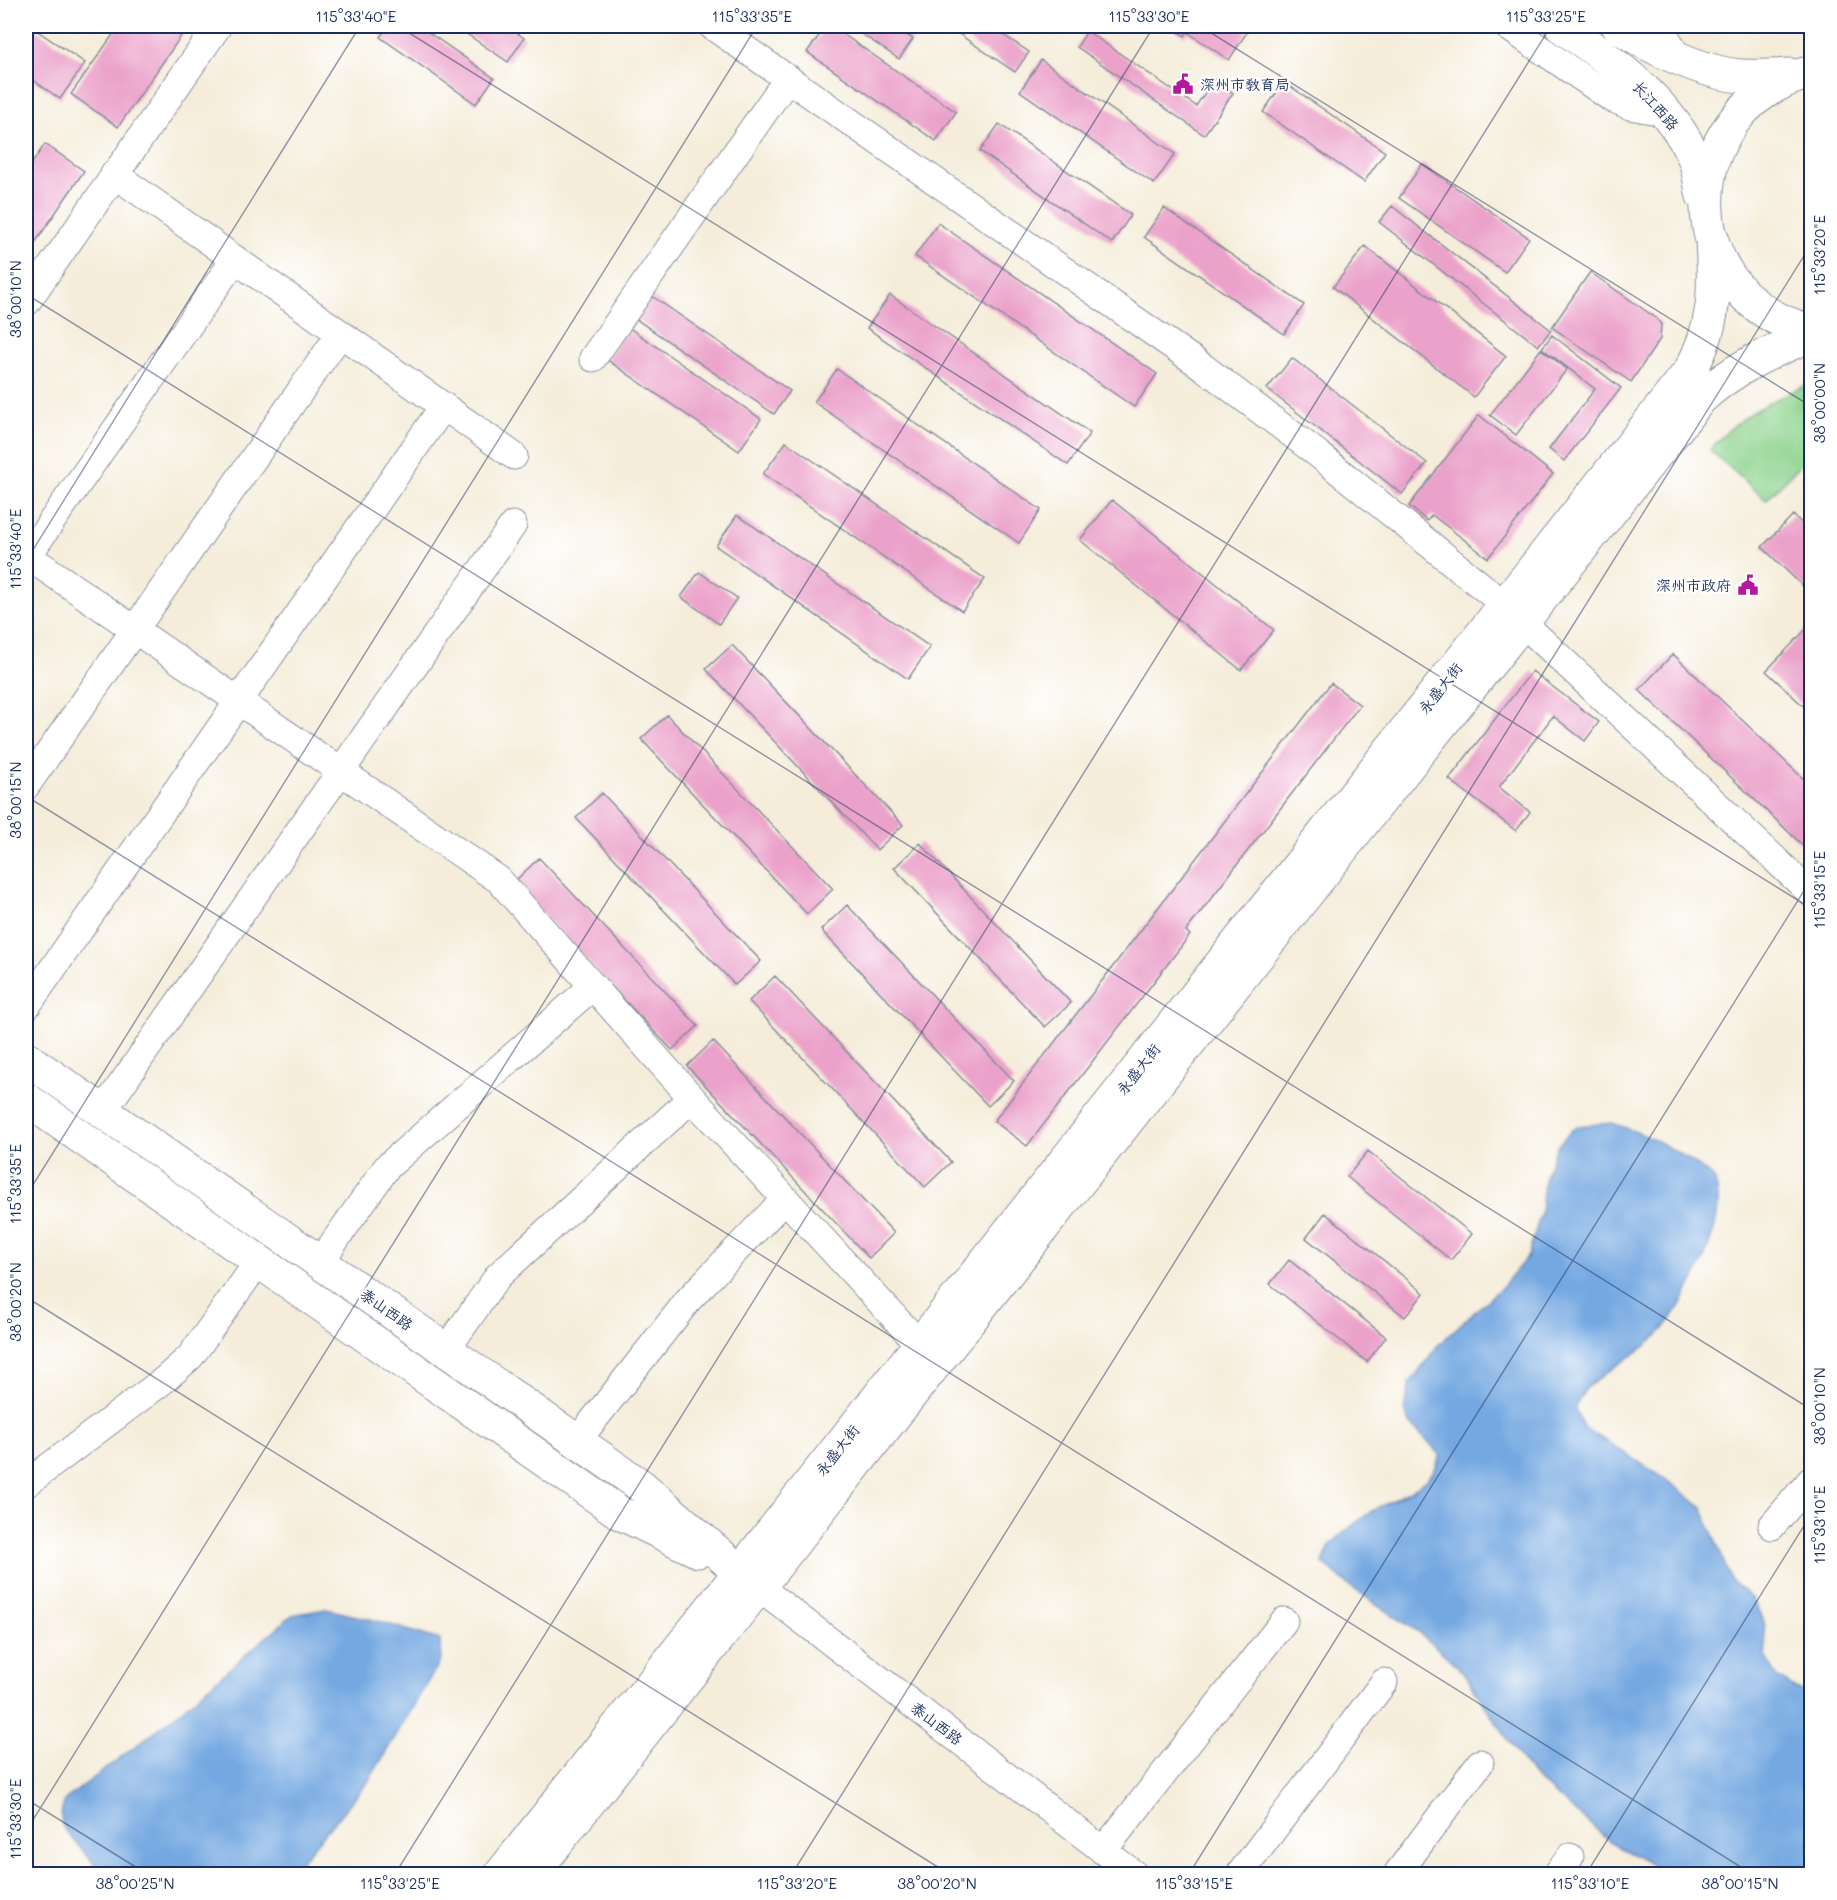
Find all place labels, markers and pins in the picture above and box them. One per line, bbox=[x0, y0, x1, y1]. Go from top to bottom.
public building icon: 深州市教育局 bbox=[1171, 72, 1195, 96]
place label: 深州市教育局 bbox=[1200, 74, 1290, 94]
public building icon: 深州市政府 bbox=[1736, 573, 1760, 597]
place label: 深州市政府 bbox=[1656, 575, 1731, 595]

